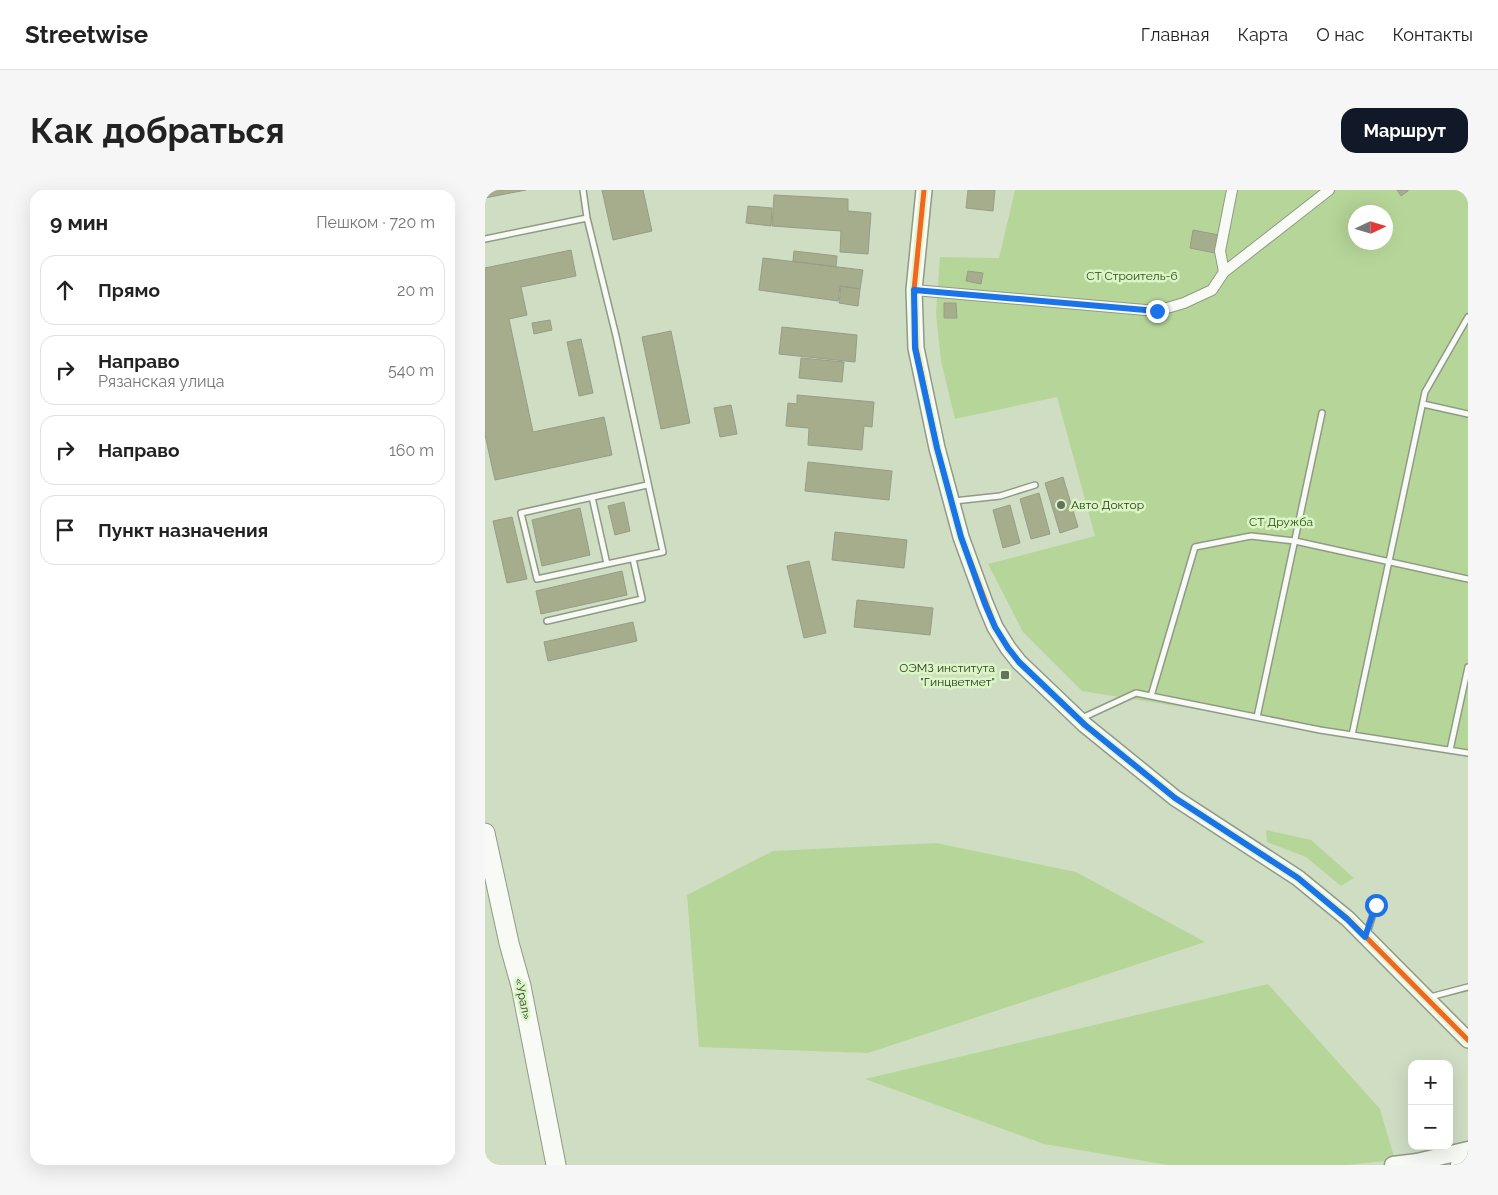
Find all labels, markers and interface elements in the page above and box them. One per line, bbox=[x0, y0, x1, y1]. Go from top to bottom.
text: Streetwise bbox=[25, 20, 148, 49]
text: Главная bbox=[1141, 24, 1209, 45]
text: Карта bbox=[1237, 24, 1288, 45]
text: О нас bbox=[1316, 24, 1364, 45]
text: Контакты bbox=[1392, 24, 1473, 45]
button: Маршрут bbox=[1341, 108, 1468, 153]
text: Как добраться bbox=[30, 110, 285, 151]
north arrow bbox=[1348, 205, 1393, 250]
text: 9 мин bbox=[50, 210, 108, 235]
text: Пешком · 720 m bbox=[316, 213, 435, 232]
park label: СТ Строитель-6 bbox=[1086, 269, 1178, 283]
icon: ahead bbox=[51, 276, 79, 304]
text: Прямо bbox=[98, 279, 160, 301]
text: 20 m bbox=[397, 281, 434, 300]
route end bbox=[1146, 300, 1169, 323]
text: Направо bbox=[98, 350, 179, 372]
icon: right bbox=[51, 356, 79, 384]
text: 540 m bbox=[388, 361, 434, 380]
text: Рязанская улица bbox=[98, 372, 225, 391]
icon: right bbox=[51, 436, 79, 464]
text: Направо bbox=[98, 439, 179, 461]
text: 160 m bbox=[389, 441, 434, 460]
place label: Авто Доктор bbox=[1071, 498, 1144, 512]
marker: Авто Доктор bbox=[1055, 499, 1067, 511]
park label: СТ Дружба bbox=[1249, 515, 1313, 529]
icon: arrive bbox=[51, 516, 79, 544]
text: Пункт назначения bbox=[98, 519, 268, 541]
place label: ОЭМЗ института "Гинцветмет" bbox=[899, 661, 995, 689]
marker: ОЭМЗ института "Гинцветмет" bbox=[999, 669, 1011, 681]
route start bbox=[1365, 894, 1388, 917]
street label: «Урал» bbox=[512, 977, 534, 1021]
map controls bbox=[1408, 1060, 1453, 1150]
button: + bbox=[1408, 1060, 1453, 1105]
button: − bbox=[1408, 1105, 1453, 1150]

